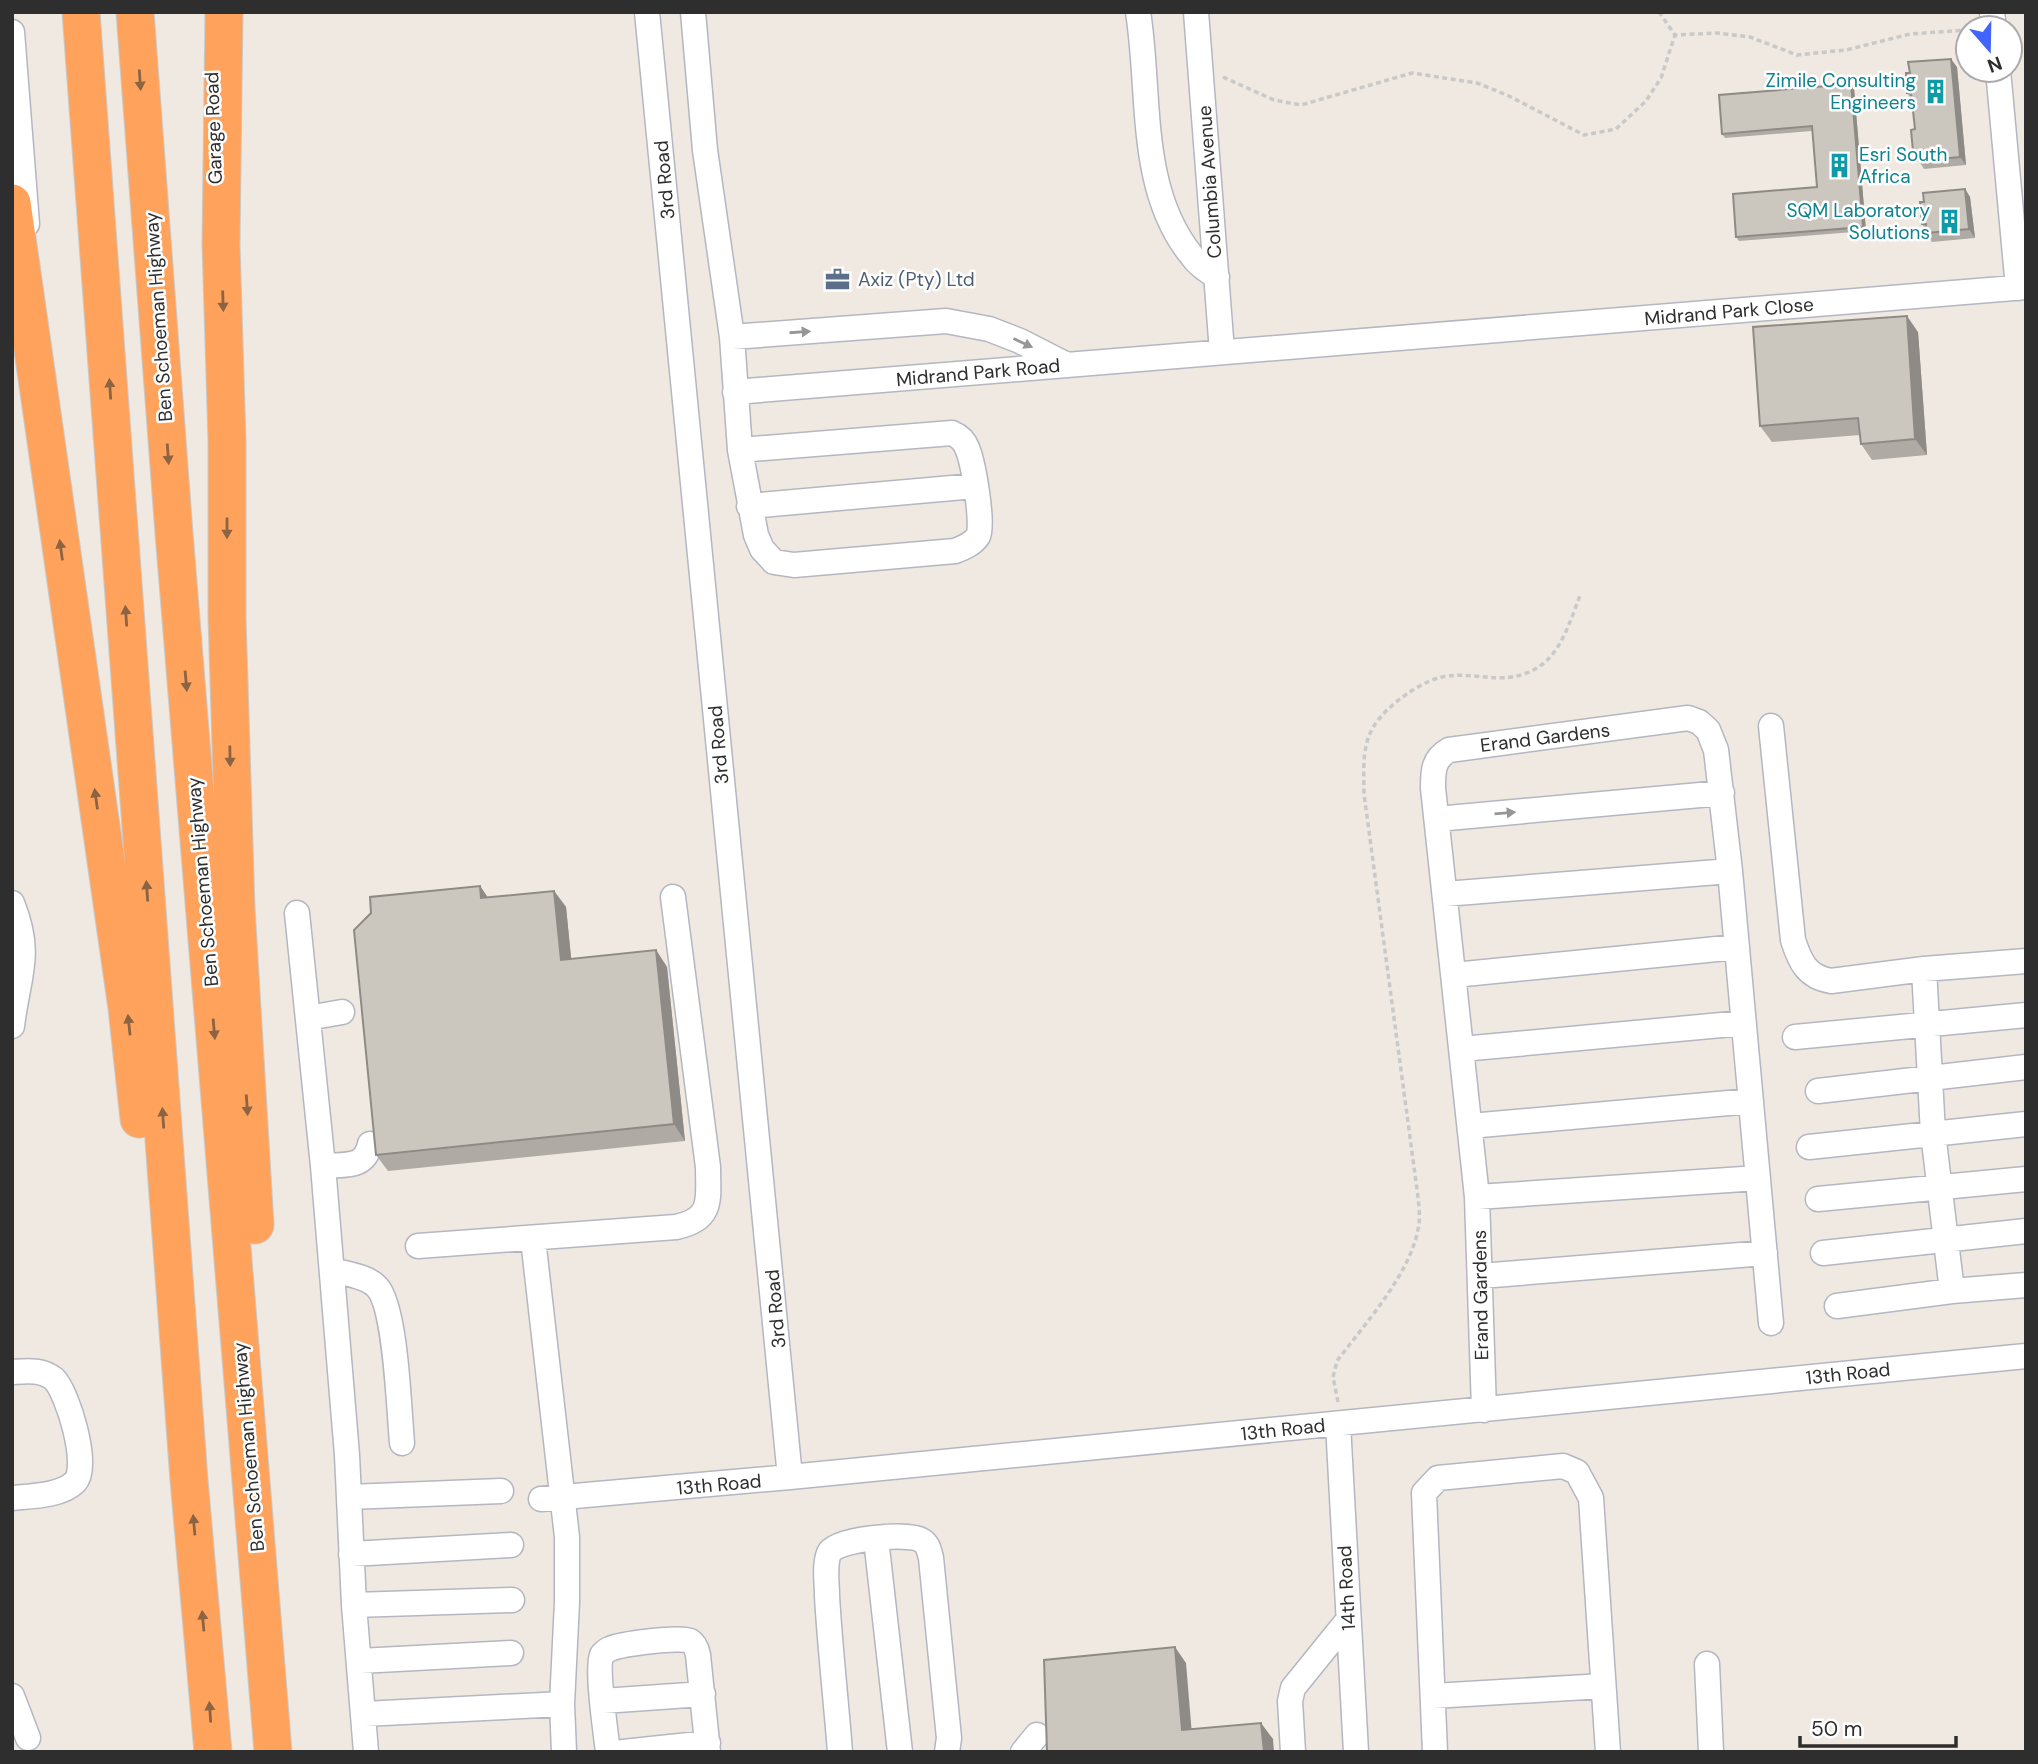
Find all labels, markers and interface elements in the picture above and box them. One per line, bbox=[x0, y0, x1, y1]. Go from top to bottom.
north arrow bbox=[1954, 14, 2024, 84]
text: N bbox=[1984, 50, 2005, 79]
place label: Zimile Consulting Engineers bbox=[1766, 68, 1916, 115]
one-way arrow bbox=[135, 70, 146, 92]
street label: Garage Road bbox=[199, 71, 228, 185]
building icon: Zimile Consulting Engineers bbox=[1922, 77, 1950, 105]
street label: Columbia Avenue bbox=[1192, 105, 1227, 259]
street label: 3rd Road bbox=[649, 139, 680, 220]
place label: Esri South Africa bbox=[1859, 142, 1947, 189]
building icon: Esri South Africa bbox=[1825, 151, 1853, 179]
place label: SQM Laboratory Solutions bbox=[1787, 198, 1930, 245]
building icon: SQM Laboratory Solutions bbox=[1936, 207, 1964, 235]
street label: Ben Schoeman Highway bbox=[139, 211, 178, 423]
office icon: Axiz (Pty) Ltd bbox=[824, 265, 852, 293]
place label: Axiz (Pty) Ltd bbox=[858, 267, 975, 292]
one-way arrow bbox=[217, 290, 228, 312]
street label: Midrand Park Close bbox=[1643, 292, 1815, 331]
one-way arrow bbox=[789, 326, 811, 337]
one-way arrow bbox=[1013, 337, 1033, 349]
street label: Midrand Park Road bbox=[895, 353, 1061, 392]
one-way arrow bbox=[104, 378, 115, 400]
one-way arrow bbox=[163, 443, 174, 465]
one-way arrow bbox=[221, 518, 233, 540]
one-way arrow bbox=[55, 539, 66, 561]
one-way arrow bbox=[121, 605, 132, 627]
one-way arrow bbox=[181, 670, 192, 692]
street label: 3rd Road bbox=[703, 704, 734, 785]
street label: Erand Gardens bbox=[1479, 717, 1611, 758]
one-way arrow bbox=[225, 745, 236, 767]
street label: Ben Schoeman Highway bbox=[181, 776, 224, 988]
one-way arrow bbox=[90, 788, 101, 810]
one-way arrow bbox=[1494, 807, 1516, 818]
one-way arrow bbox=[141, 880, 152, 902]
one-way arrow bbox=[123, 1013, 134, 1035]
one-way arrow bbox=[209, 1019, 220, 1041]
one-way arrow bbox=[242, 1095, 253, 1117]
one-way arrow bbox=[157, 1107, 168, 1129]
street label: Erand Gardens bbox=[1467, 1230, 1494, 1360]
street label: 3rd Road bbox=[760, 1268, 791, 1349]
street label: Ben Schoeman Highway bbox=[227, 1341, 270, 1553]
street label: 13th Road bbox=[1805, 1357, 1892, 1390]
street label: 13th Road bbox=[1240, 1413, 1327, 1446]
street label: 13th Road bbox=[676, 1468, 762, 1501]
one-way arrow bbox=[188, 1514, 199, 1536]
street label: 14th Road bbox=[1332, 1545, 1361, 1631]
one-way arrow bbox=[197, 1610, 208, 1632]
one-way arrow bbox=[204, 1700, 215, 1722]
scale bar bbox=[1800, 1704, 1956, 1748]
text: 50 m bbox=[1811, 1715, 1862, 1743]

